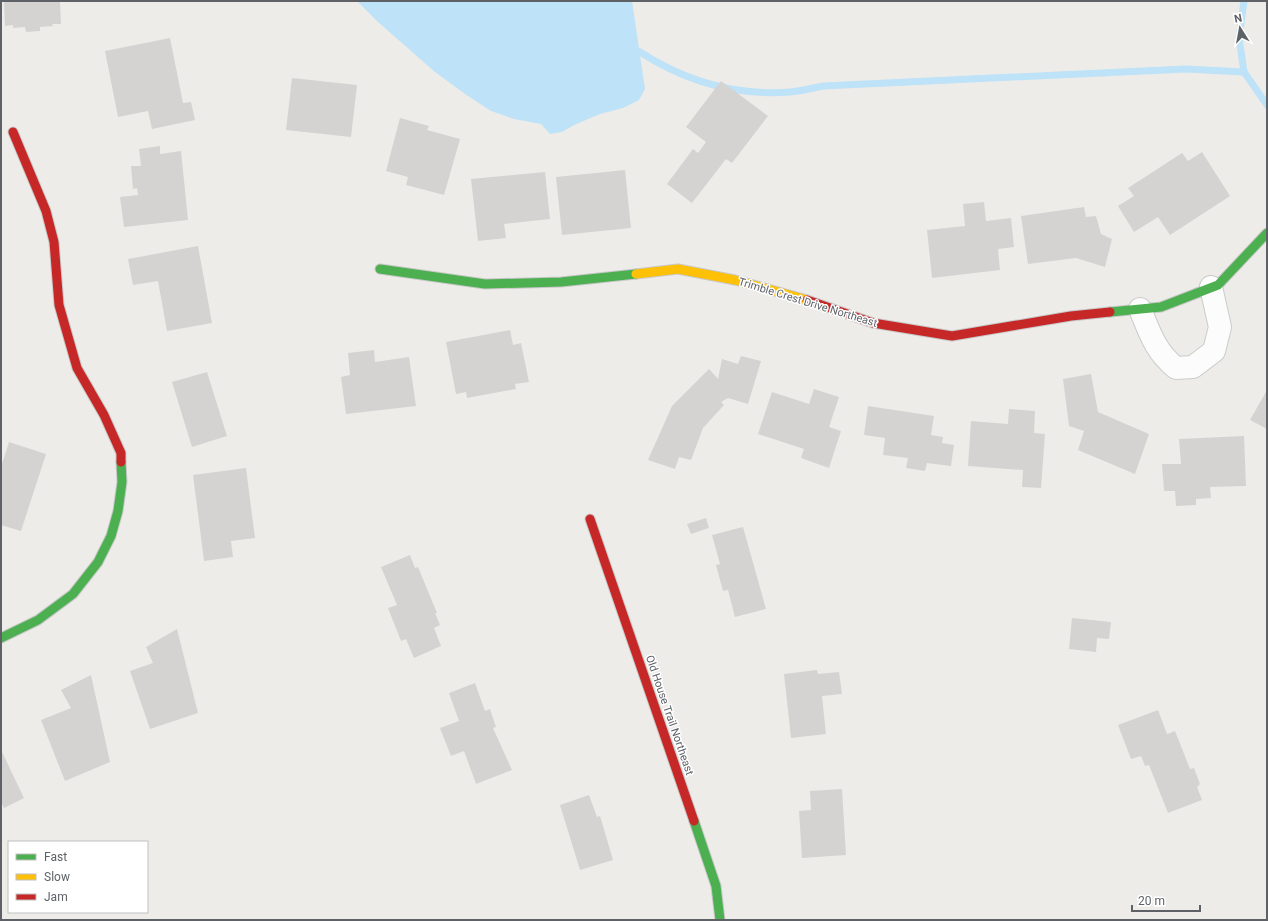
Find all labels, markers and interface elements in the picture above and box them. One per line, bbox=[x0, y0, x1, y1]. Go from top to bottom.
north arrow bbox=[1220, 8, 1260, 48]
text: N bbox=[1233, 12, 1243, 26]
street label: Trimble Crest Drive Northeast bbox=[737, 275, 879, 330]
street label: Old House Trail Northeast bbox=[643, 653, 696, 777]
legend bbox=[8, 841, 148, 913]
text: Fast bbox=[44, 850, 67, 864]
text: Slow bbox=[44, 870, 70, 884]
scale bar bbox=[1132, 887, 1200, 913]
text: Jam bbox=[44, 890, 68, 904]
text: 20 m bbox=[1138, 894, 1165, 908]

